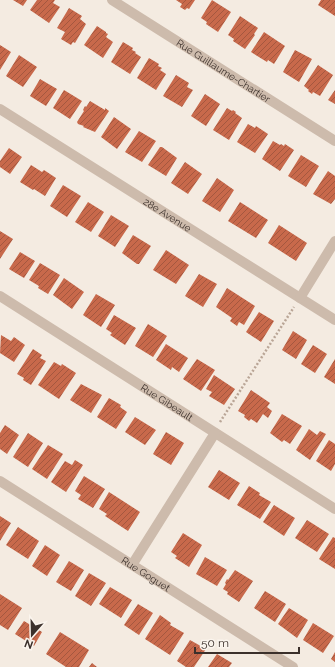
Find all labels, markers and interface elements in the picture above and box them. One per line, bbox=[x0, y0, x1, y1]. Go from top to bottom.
street label: Rue Guillaume-Chartier bbox=[174, 37, 273, 105]
street label: 28e Avenue bbox=[141, 196, 193, 234]
street label: Rue Gibeault bbox=[139, 382, 196, 424]
street label: Rue Goguet bbox=[119, 555, 173, 594]
north arrow bbox=[12, 615, 52, 655]
scale bar bbox=[195, 629, 299, 655]
text: N bbox=[23, 636, 35, 651]
text: 50 m bbox=[201, 636, 229, 650]

